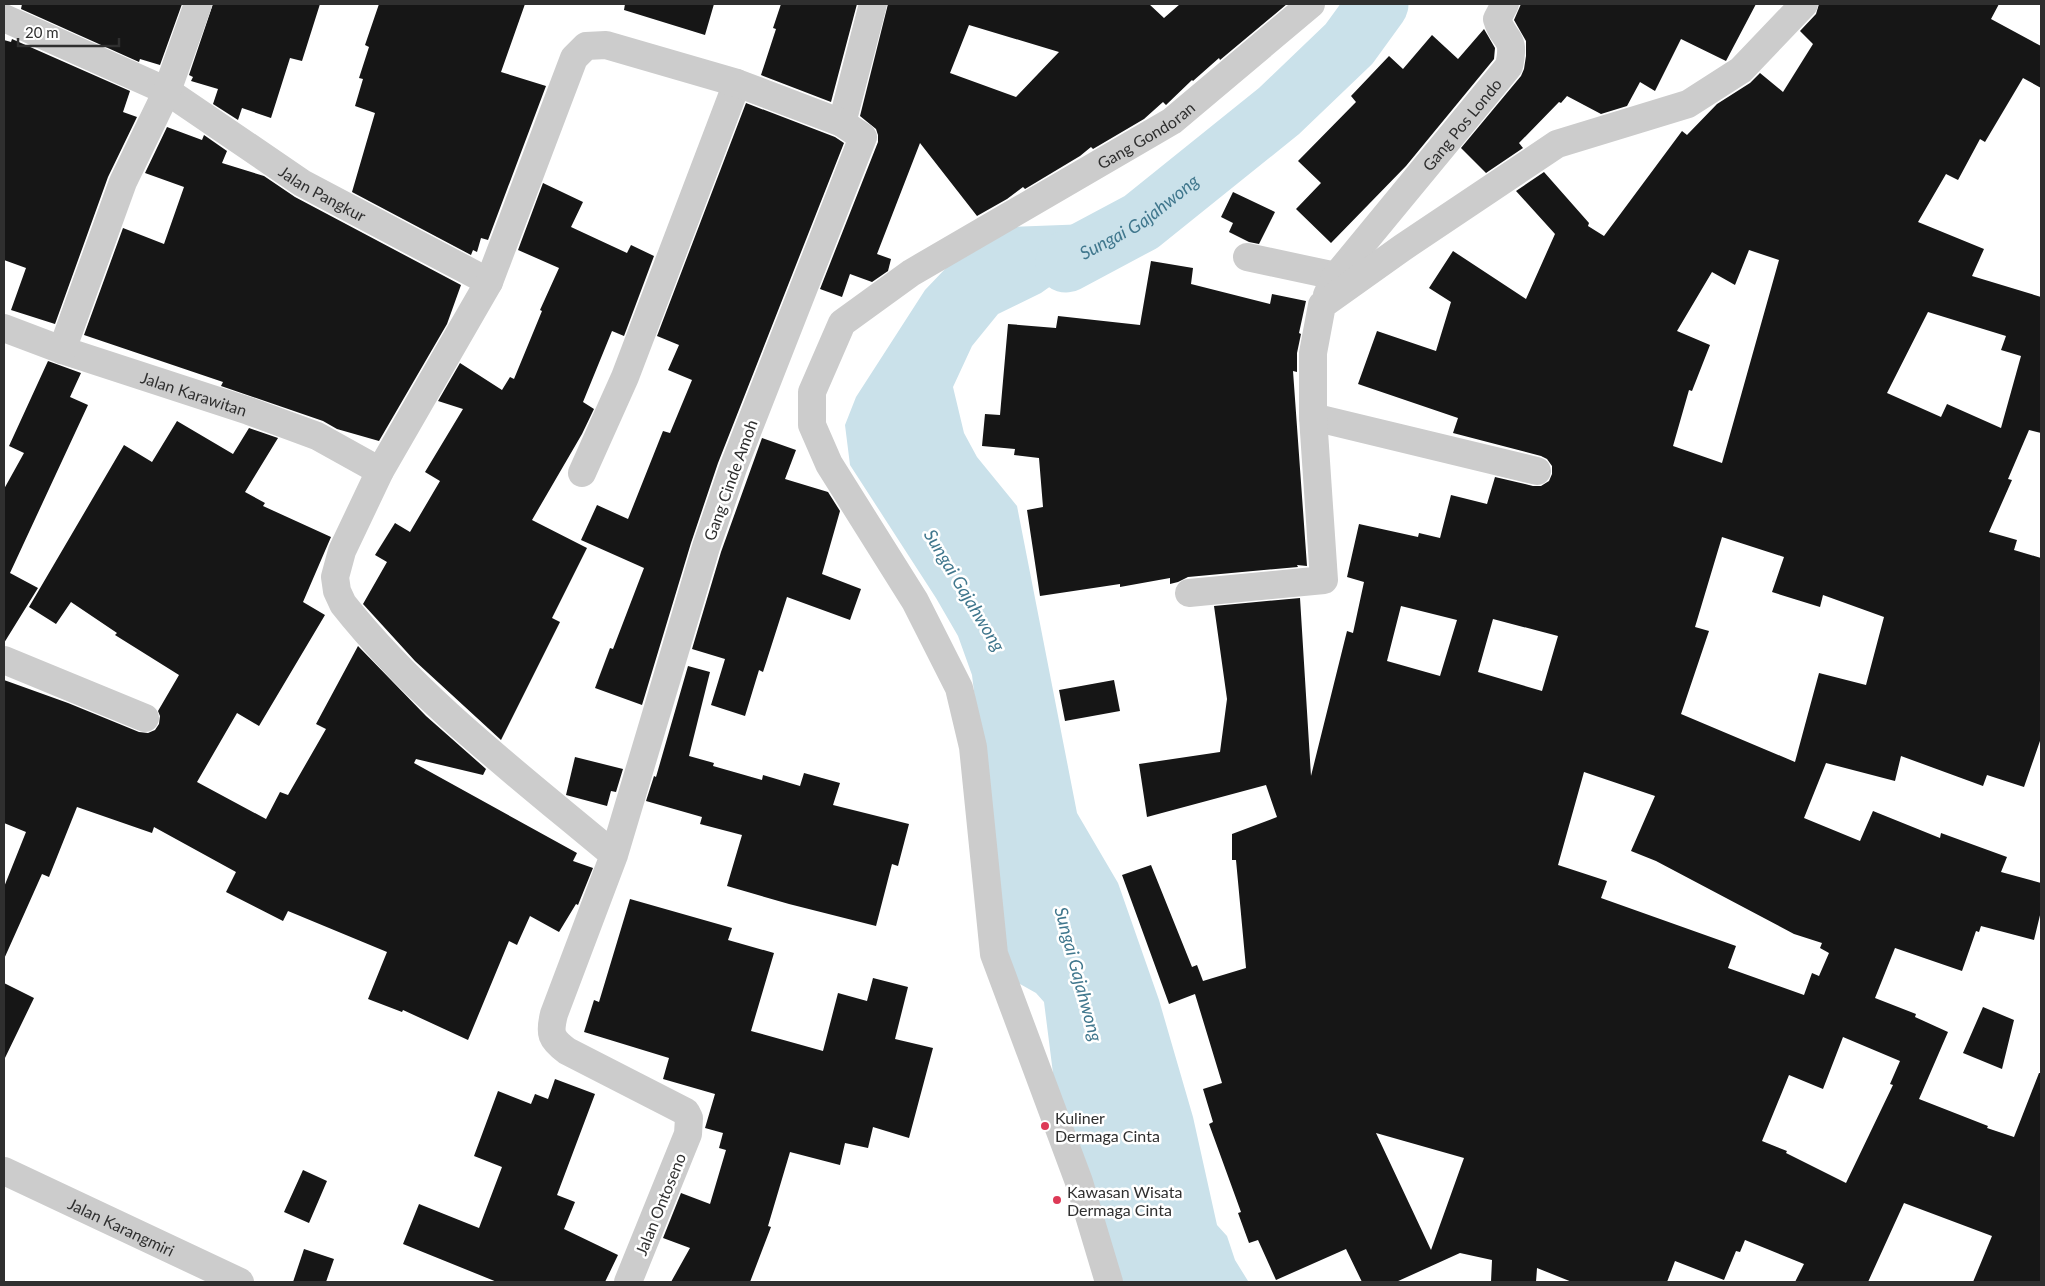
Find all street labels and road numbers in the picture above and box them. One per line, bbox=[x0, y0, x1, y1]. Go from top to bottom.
street label: Gang Pos Londo bbox=[1418, 74, 1505, 174]
street label: Gang Gondoran bbox=[1093, 97, 1198, 172]
street label: Jalan Pangkur bbox=[276, 161, 370, 225]
street label: Jalan Karawitan bbox=[139, 367, 250, 419]
street label: Gang Cinde Amoh bbox=[699, 417, 761, 543]
street label: Jalan Ontoseno bbox=[631, 1150, 689, 1258]
street label: Jalan Karangmiri bbox=[65, 1193, 178, 1259]

